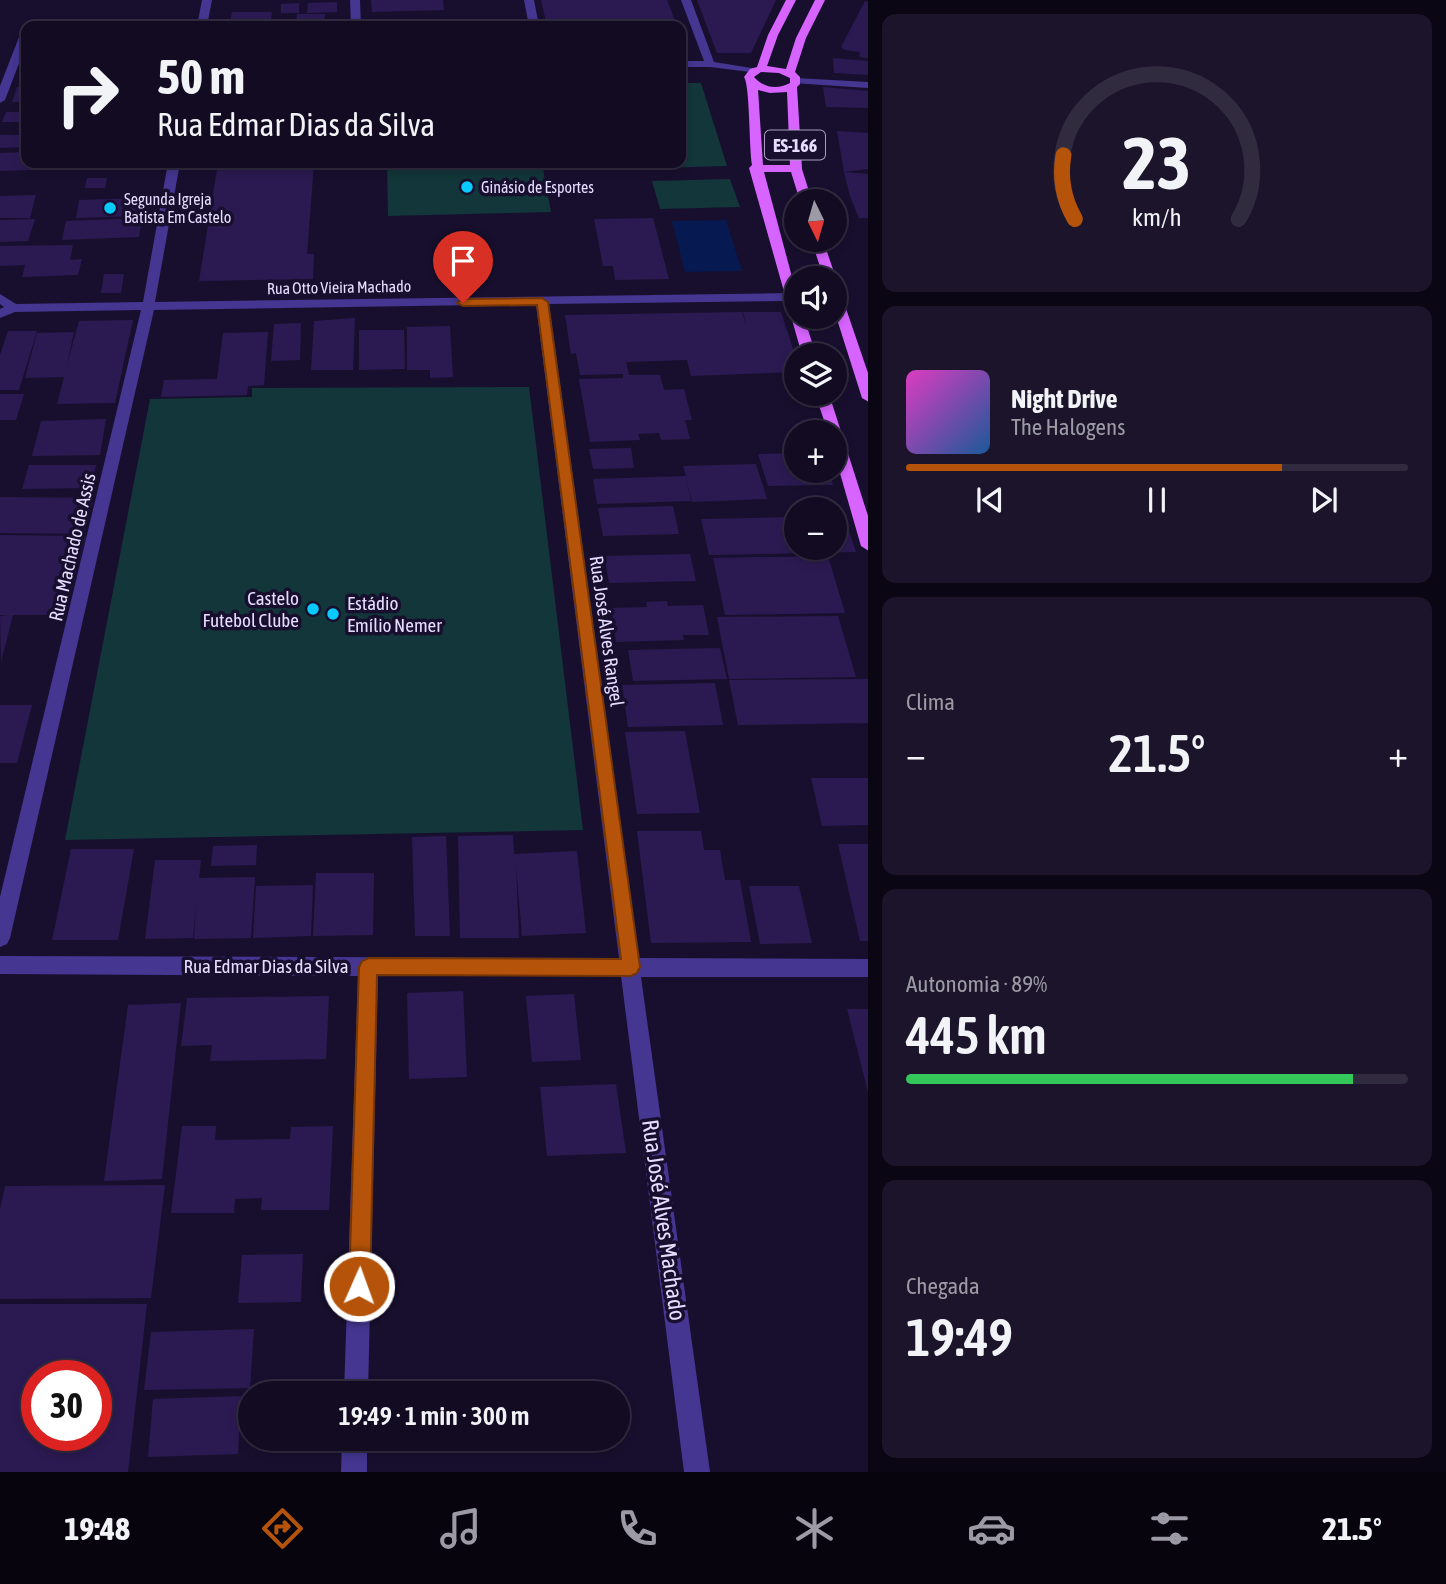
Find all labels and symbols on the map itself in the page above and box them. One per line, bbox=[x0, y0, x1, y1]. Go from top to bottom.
road number: ES-166 bbox=[765, 130, 825, 160]
place label: Ginásio de Esportes bbox=[481, 178, 594, 197]
marker: Ginásio de Esportes bbox=[459, 179, 475, 195]
north arrow bbox=[784, 189, 847, 252]
place label: Segunda Igreja Batista Em Castelo bbox=[124, 190, 231, 226]
marker: Segunda Igreja Batista Em Castelo bbox=[102, 200, 118, 216]
pin bbox=[433, 231, 493, 303]
street label: Rua Otto Vieira Machado bbox=[267, 277, 411, 297]
street label: Rua Machado de Assis bbox=[44, 471, 100, 623]
street label: Rua José Alves Rangel bbox=[586, 554, 628, 708]
place label: Castelo Futebol Clube bbox=[202, 587, 299, 631]
place label: Estádio Emílio Nemer bbox=[347, 592, 442, 636]
marker: Castelo Futebol Clube bbox=[305, 601, 321, 617]
marker: Estádio Emílio Nemer bbox=[325, 606, 341, 622]
street label: Rua Edmar Dias da Silva bbox=[183, 955, 349, 977]
street label: Rua José Alves Machado bbox=[637, 1118, 691, 1322]
position arrow bbox=[322, 1249, 396, 1323]
speed limit sign: 30 bbox=[21, 1360, 112, 1451]

